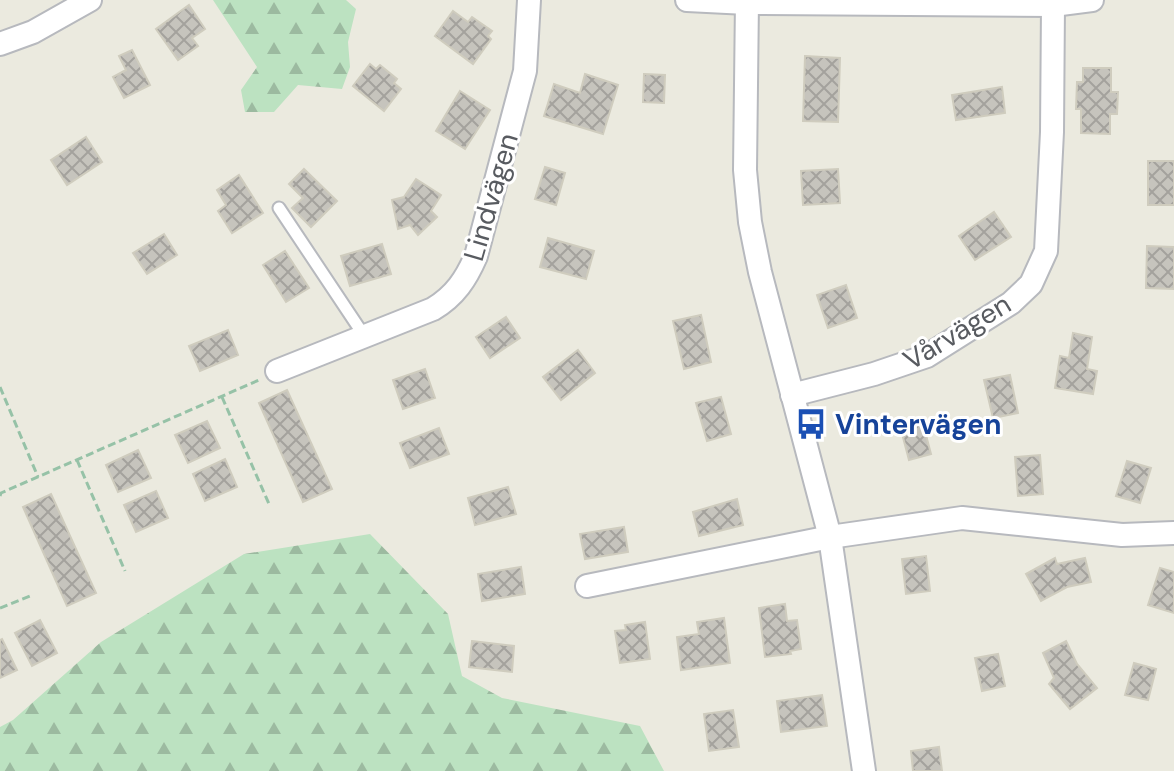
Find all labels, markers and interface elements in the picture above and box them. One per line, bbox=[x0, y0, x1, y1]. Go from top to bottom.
street label: Lindvägen bbox=[455, 129, 527, 265]
street label: Vårvägen bbox=[896, 285, 1018, 379]
place label: Vintervägen bbox=[835, 406, 1001, 443]
bus stop icon: Vintervägen bbox=[794, 407, 828, 441]

